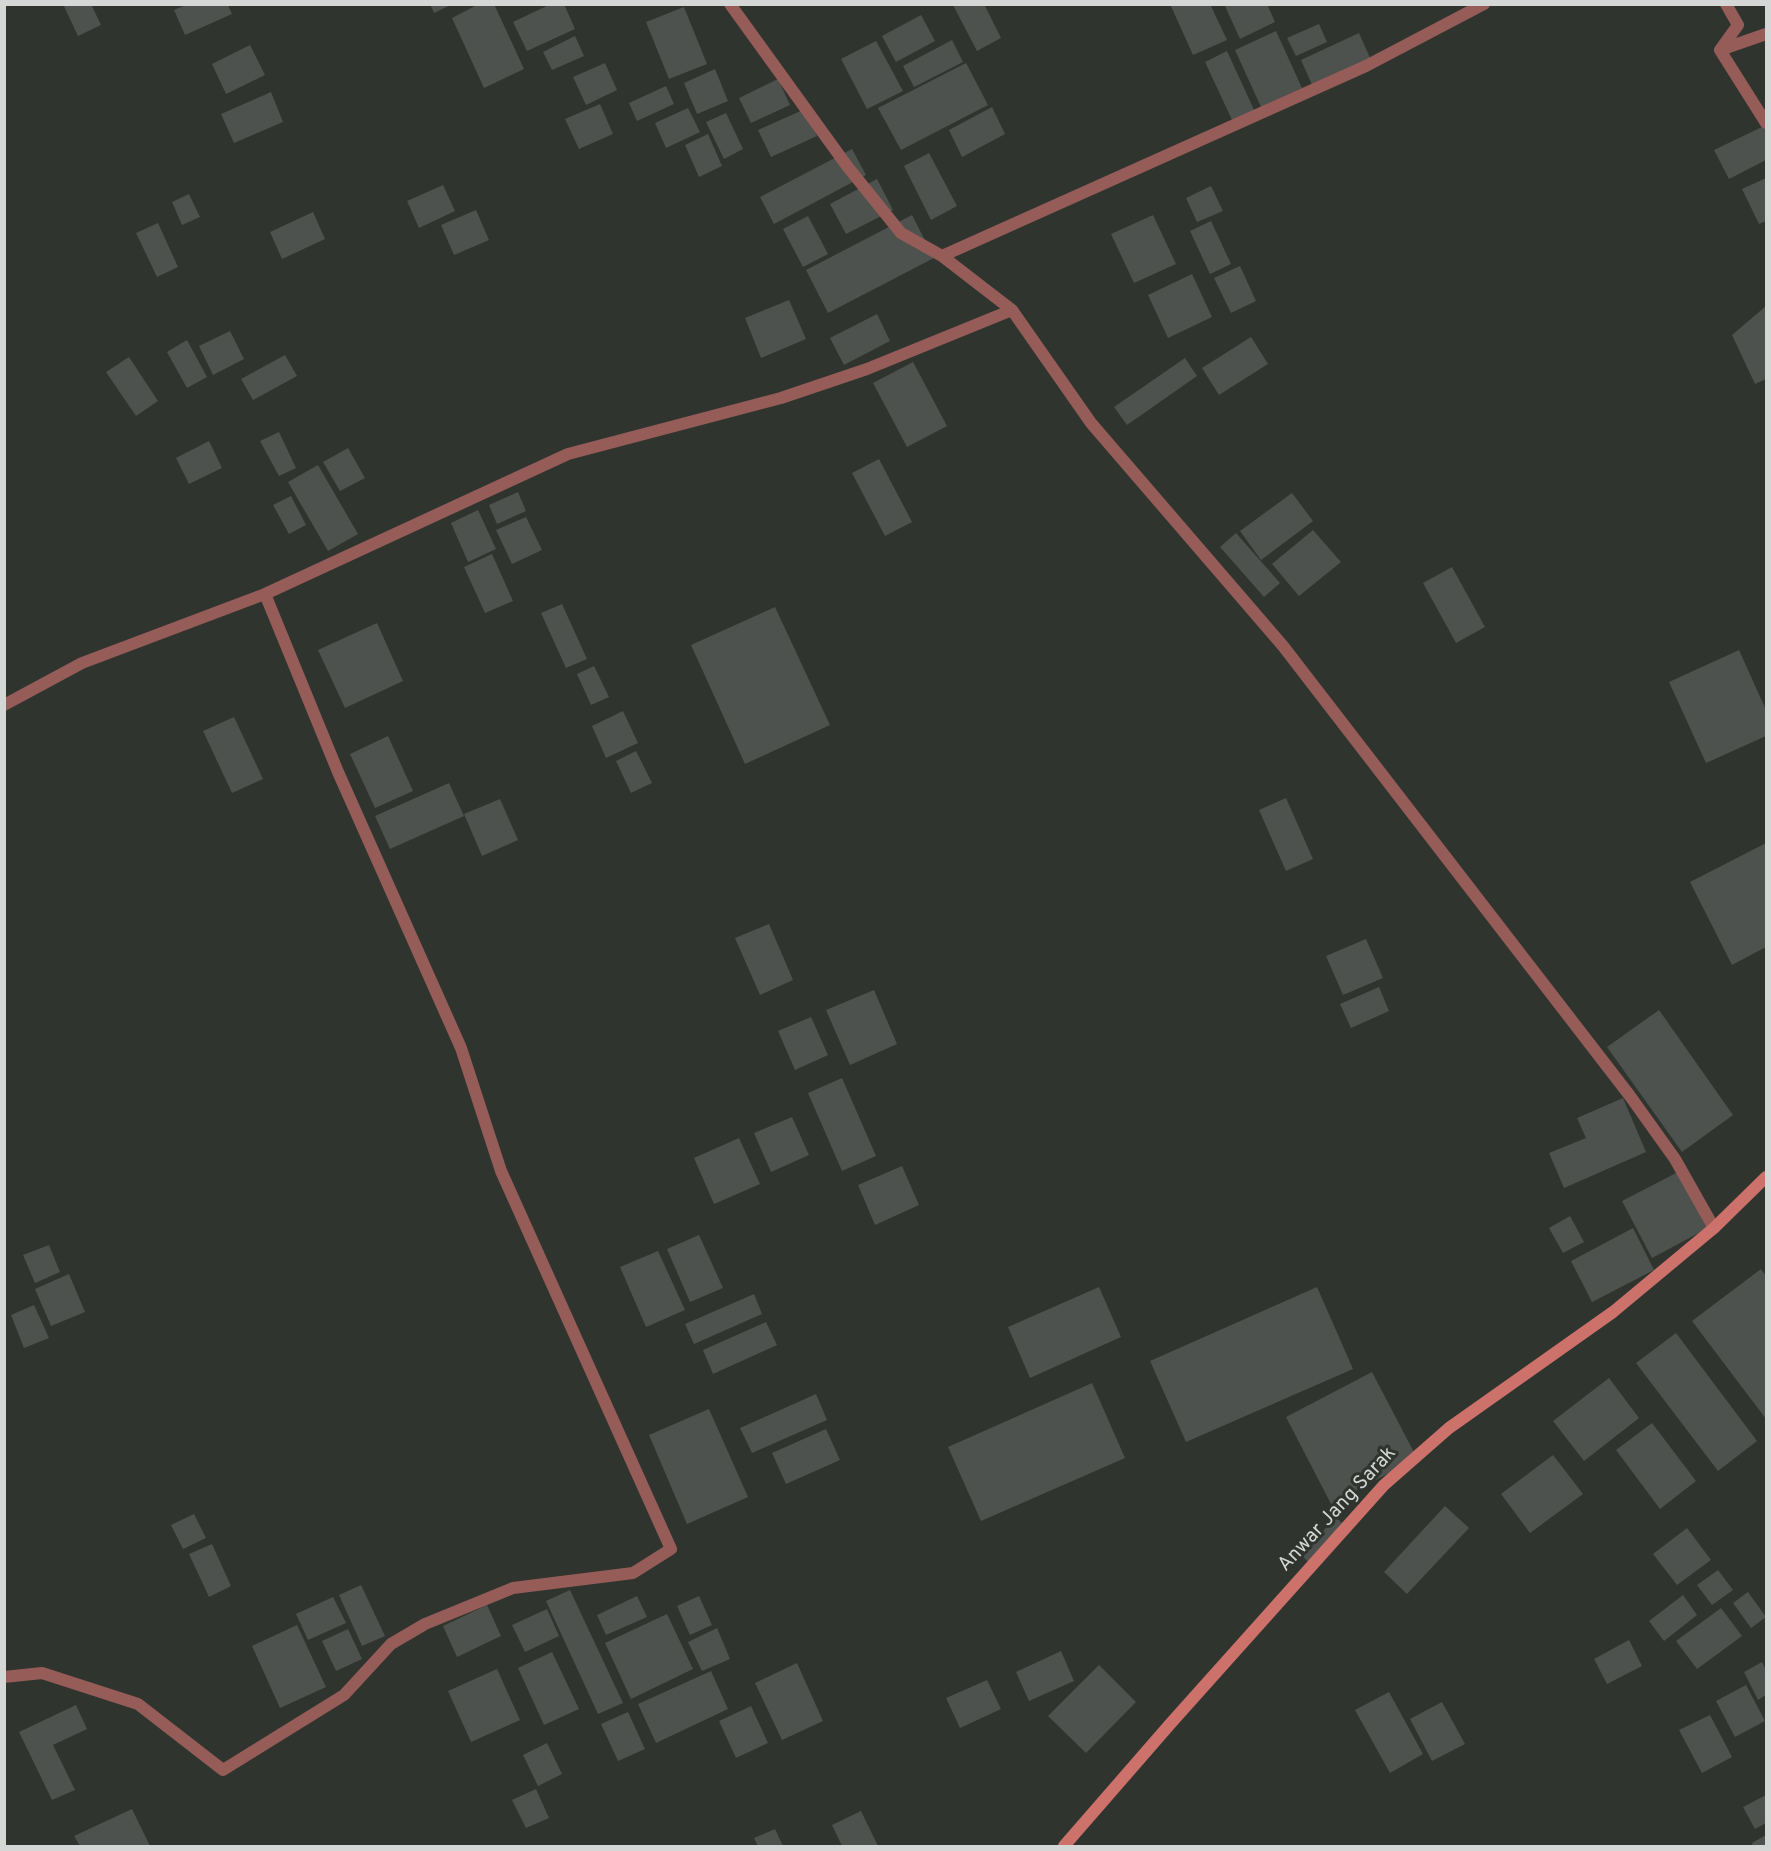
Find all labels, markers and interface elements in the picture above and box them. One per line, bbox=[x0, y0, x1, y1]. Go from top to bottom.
street label: Anwar Jang Sarak bbox=[1274, 1442, 1402, 1578]

